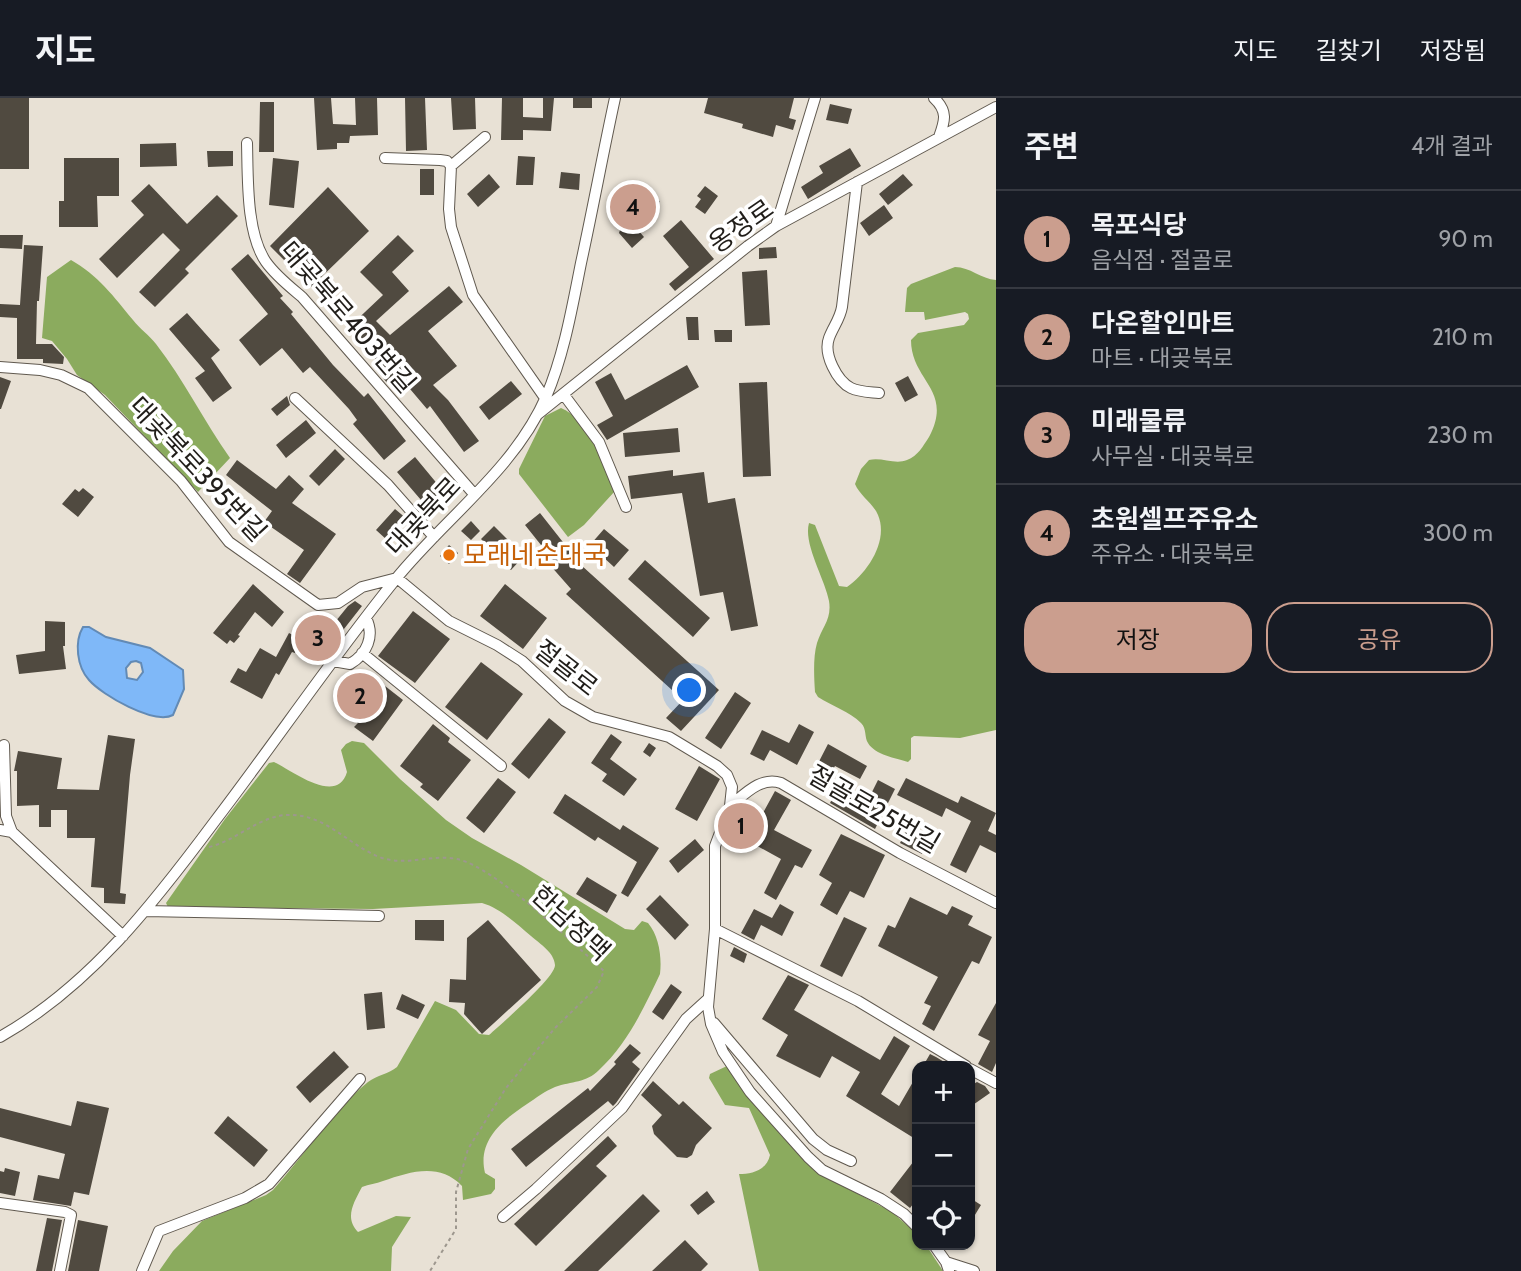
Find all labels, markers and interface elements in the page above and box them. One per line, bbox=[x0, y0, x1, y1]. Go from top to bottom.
text: 지도 bbox=[35, 30, 96, 70]
text: 지도 bbox=[1233, 36, 1278, 65]
text: 길찾기 bbox=[1316, 36, 1382, 65]
text: 저장됨 bbox=[1420, 36, 1486, 65]
text: 주변 bbox=[1024, 128, 1079, 165]
text: 4개 결과 bbox=[1411, 132, 1493, 160]
pin: 4 bbox=[610, 181, 656, 233]
street label: 옹정로 bbox=[702, 192, 780, 260]
text: 목포식당 bbox=[1091, 209, 1187, 241]
text: 1 bbox=[1043, 225, 1051, 253]
text: 90 m bbox=[1439, 225, 1493, 253]
street label: 대곶북로403번길 bbox=[273, 235, 423, 399]
text: 음식점 · 절골로 bbox=[1091, 246, 1234, 274]
text: 다온할인마트 bbox=[1091, 307, 1235, 339]
text: 2 bbox=[1041, 323, 1053, 351]
text: 210 m bbox=[1432, 323, 1493, 351]
text: 마트 · 대곶북로 bbox=[1091, 344, 1234, 372]
street label: 대곶북로395번길 bbox=[123, 390, 273, 548]
text: 미래물류 bbox=[1091, 405, 1187, 437]
text: 3 bbox=[1041, 421, 1053, 449]
text: 230 m bbox=[1427, 421, 1493, 449]
text: 사무실 · 대곶북로 bbox=[1091, 442, 1255, 470]
street label: 대곶북로 bbox=[379, 470, 467, 562]
text: 초원셀프주유소 bbox=[1091, 503, 1258, 535]
text: 4 bbox=[1040, 519, 1054, 547]
text: 300 m bbox=[1423, 519, 1493, 547]
place label: 모래네순대국 bbox=[463, 539, 607, 571]
text: 주유소 · 대곶북로 bbox=[1091, 540, 1255, 568]
marker: 모래네순대국 bbox=[441, 547, 457, 563]
button: 저장 bbox=[1024, 602, 1252, 673]
button: 공유 bbox=[1266, 602, 1493, 673]
pin: 3 bbox=[295, 612, 341, 664]
street label: 절골로 bbox=[528, 633, 604, 703]
pin: 2 bbox=[337, 670, 383, 722]
your location bbox=[672, 673, 706, 707]
street label: 절골로25번길 bbox=[802, 758, 946, 860]
pin: 1 bbox=[718, 800, 764, 852]
street label: 한남정맥 bbox=[525, 879, 617, 967]
map controls bbox=[912, 1061, 975, 1250]
button: + bbox=[912, 1061, 975, 1124]
button: − bbox=[912, 1124, 975, 1187]
button: locate bbox=[912, 1187, 975, 1250]

